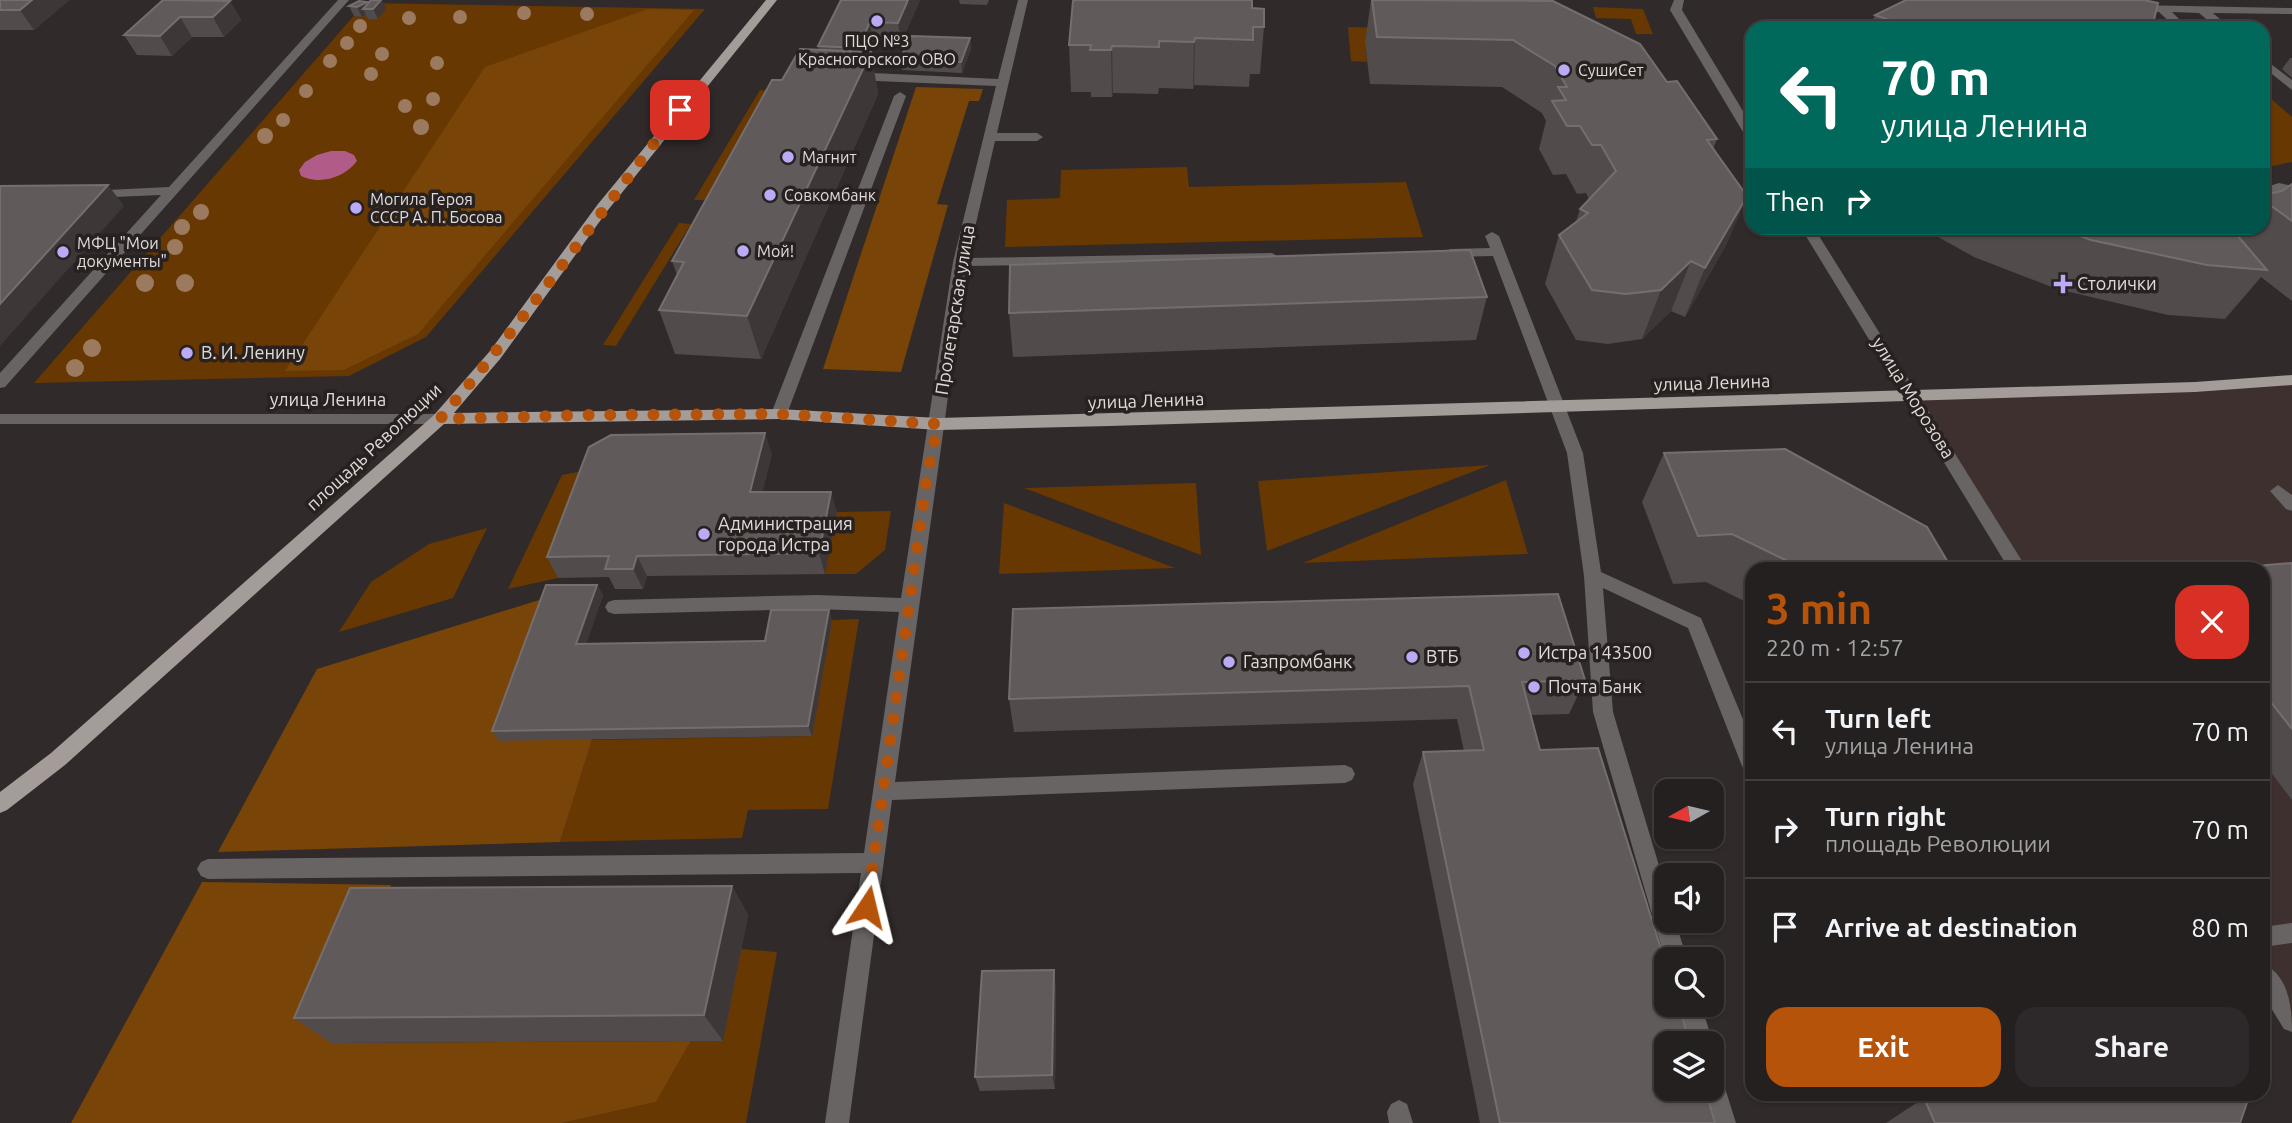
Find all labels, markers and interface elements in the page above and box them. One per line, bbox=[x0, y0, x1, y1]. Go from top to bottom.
marker: ПЦО №3 Красногорского ОВО bbox=[869, 13, 885, 29]
place label: ПЦО №3 Красногорского ОВО bbox=[798, 32, 956, 68]
icon: left bbox=[1766, 49, 1857, 140]
text: 70 m bbox=[1881, 49, 1990, 104]
place label: СушиСет bbox=[1578, 61, 1644, 79]
marker: СушиСет bbox=[1556, 62, 1572, 78]
pin bbox=[650, 80, 710, 140]
icon: arrive bbox=[661, 91, 699, 129]
text: улица Ленина bbox=[1881, 107, 2089, 143]
place label: Магнит bbox=[802, 148, 857, 166]
marker: Магнит bbox=[780, 149, 796, 165]
icon: right bbox=[1839, 182, 1877, 220]
place label: Совкомбанк bbox=[784, 186, 876, 204]
marker: Совкомбанк bbox=[762, 187, 778, 203]
text: Then bbox=[1766, 187, 1825, 216]
place label: Могила Героя СССР А. П. Босова bbox=[370, 190, 502, 226]
marker: Могила Героя СССР А. П. Босова bbox=[348, 200, 364, 216]
street label: Пролетарская улица bbox=[931, 224, 977, 396]
place label: МФЦ "Мои документы" bbox=[77, 234, 167, 270]
place label: Мой! bbox=[757, 242, 794, 260]
marker: Мой! bbox=[735, 243, 751, 259]
marker: МФЦ "Мои документы" bbox=[55, 244, 71, 260]
place label: Столички bbox=[2077, 273, 2157, 293]
marker: Столички bbox=[2055, 276, 2071, 292]
street label: улица Морозова bbox=[1869, 333, 1959, 462]
place label: В. И. Ленину bbox=[201, 342, 305, 362]
marker: В. И. Ленину bbox=[179, 345, 195, 361]
street label: улица Ленина bbox=[1653, 370, 1771, 394]
street label: площадь Революции bbox=[302, 379, 445, 514]
street label: улица Ленина bbox=[1087, 388, 1205, 412]
street label: улица Ленина bbox=[270, 389, 386, 409]
place label: Администрация города Истра bbox=[718, 513, 853, 554]
marker: Администрация города Истра bbox=[696, 526, 712, 542]
text: 3 min bbox=[1766, 585, 1872, 632]
button: close bbox=[2175, 585, 2249, 659]
text: 220 m · 12:57 bbox=[1766, 635, 1904, 660]
place label: Истра 143500 bbox=[1538, 642, 1652, 662]
marker: Истра 143500 bbox=[1516, 645, 1532, 661]
place label: ВТБ bbox=[1426, 646, 1459, 666]
marker: ВТБ bbox=[1404, 649, 1420, 665]
place label: Газпромбанк bbox=[1243, 651, 1352, 671]
marker: Газпромбанк bbox=[1221, 654, 1237, 670]
place label: Почта Банк bbox=[1548, 676, 1642, 696]
marker: Почта Банк bbox=[1526, 679, 1542, 695]
text: Turn left bbox=[1825, 704, 1931, 733]
icon: left bbox=[1766, 712, 1804, 750]
text: 70 m bbox=[2191, 717, 2249, 746]
text: улица Ленина bbox=[1825, 733, 1974, 758]
north arrow bbox=[1654, 779, 1724, 849]
map controls bbox=[1654, 779, 1724, 1101]
text: Turn right bbox=[1825, 802, 1946, 831]
icon: right bbox=[1766, 810, 1804, 848]
text: 70 m bbox=[2191, 815, 2249, 844]
text: площадь Революции bbox=[1825, 831, 2051, 856]
button: sound bbox=[1654, 863, 1724, 933]
position arrow bbox=[830, 870, 904, 944]
icon: arrive bbox=[1766, 908, 1804, 946]
text: Arrive at destination bbox=[1825, 913, 2078, 942]
text: 80 m bbox=[2191, 913, 2249, 942]
button: search bbox=[1654, 947, 1724, 1017]
button: Exit bbox=[1766, 1007, 2001, 1087]
button: Share bbox=[2015, 1007, 2249, 1087]
button: layers bbox=[1654, 1031, 1724, 1101]

